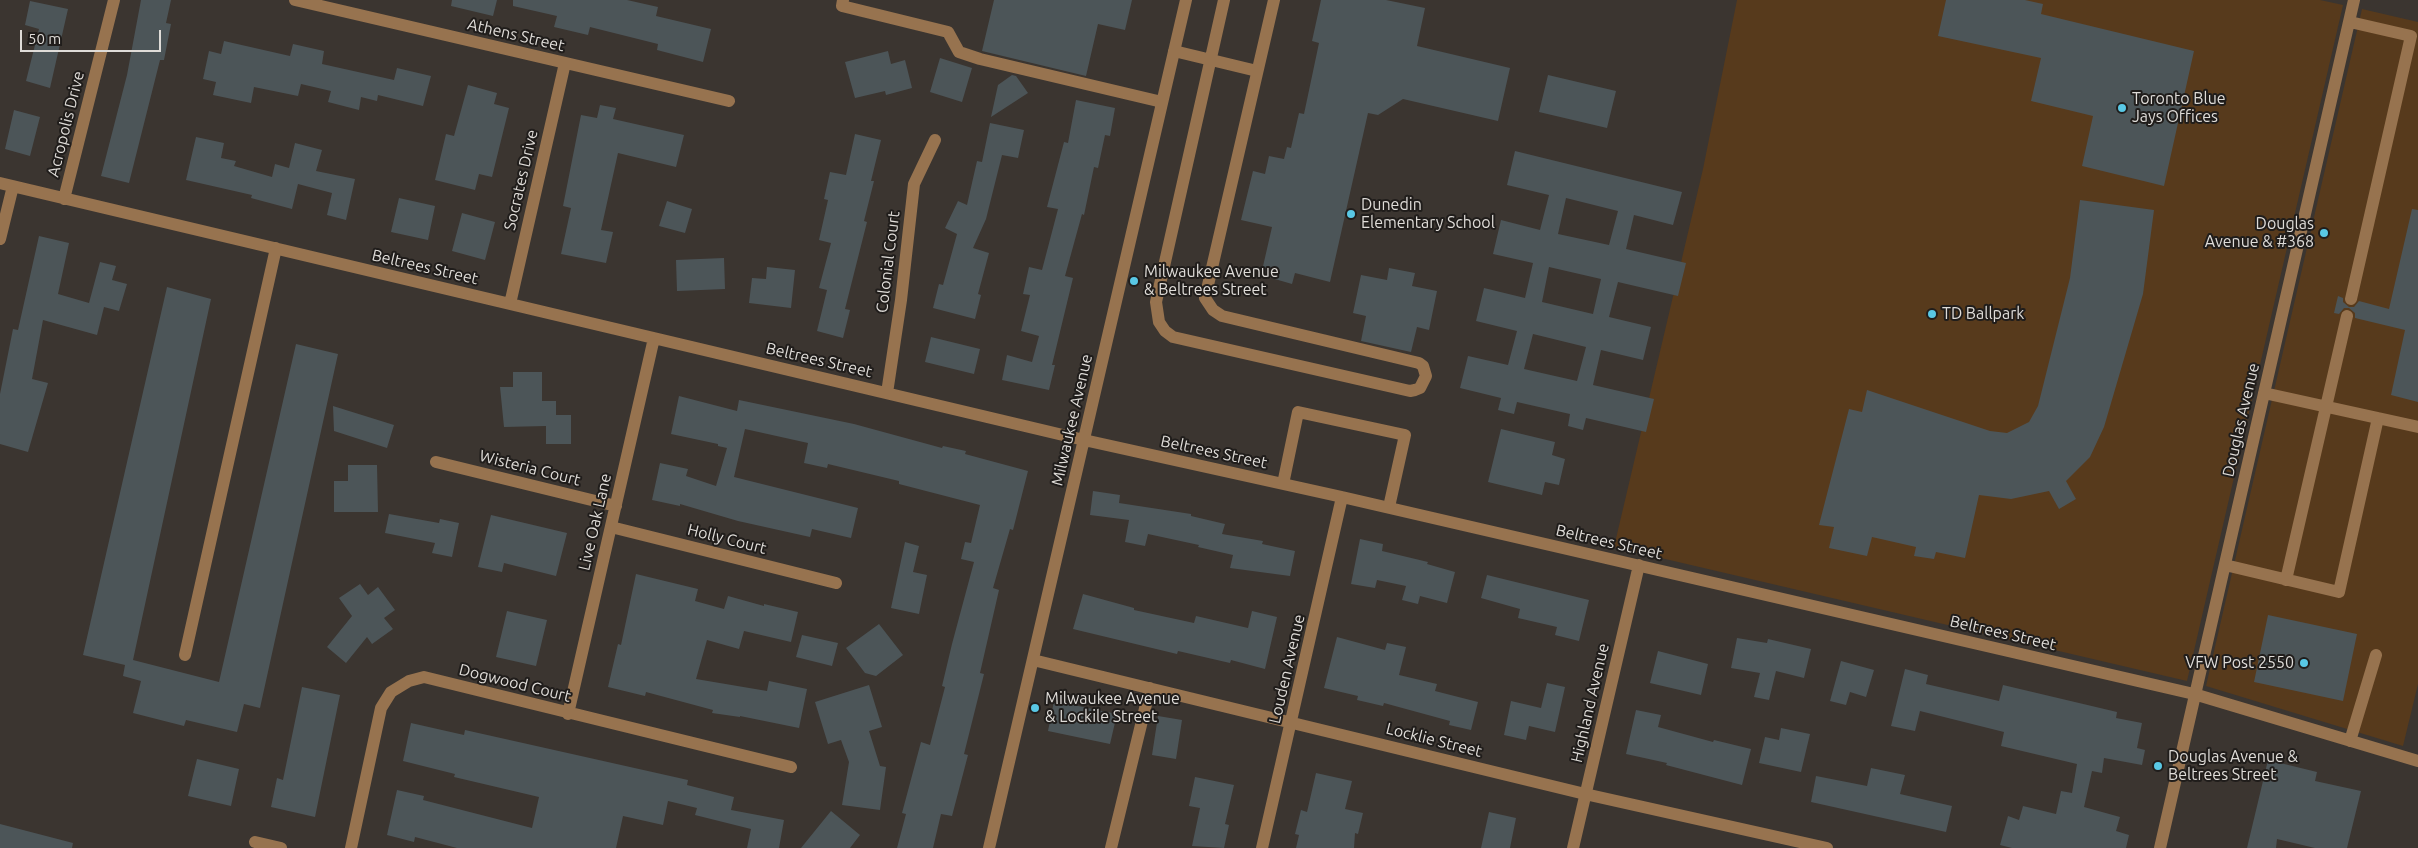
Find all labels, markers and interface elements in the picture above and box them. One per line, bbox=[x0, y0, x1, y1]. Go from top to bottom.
street label: Athens Street bbox=[466, 15, 566, 55]
scale bar bbox=[22, 20, 164, 52]
text: 50 m bbox=[28, 30, 61, 47]
street label: Acropolis Drive bbox=[44, 69, 88, 179]
place label: Toronto Blue Jays Offices bbox=[2132, 89, 2226, 127]
marker: Toronto Blue Jays Offices bbox=[2116, 102, 2128, 114]
street label: Socrates Drive bbox=[500, 128, 542, 232]
place label: Dunedin Elementary School bbox=[1361, 195, 1495, 233]
marker: Dunedin Elementary School bbox=[1345, 208, 1357, 220]
street label: Colonial Court bbox=[872, 210, 904, 314]
place label: Douglas Avenue & #368 bbox=[2205, 214, 2314, 252]
marker: Douglas Avenue & #368 bbox=[2318, 227, 2330, 239]
street label: Beltrees Street bbox=[370, 245, 480, 289]
place label: Milwaukee Avenue & Beltrees Street bbox=[1144, 262, 1279, 300]
marker: Milwaukee Avenue & Beltrees Street bbox=[1128, 275, 1140, 287]
place label: TD Ballpark bbox=[1942, 304, 2024, 324]
marker: TD Ballpark bbox=[1926, 308, 1938, 320]
street label: Beltrees Street bbox=[764, 338, 874, 382]
street label: Milwaukee Avenue bbox=[1047, 352, 1097, 488]
street label: Douglas Avenue bbox=[2219, 361, 2263, 479]
street label: Beltrees Street bbox=[1159, 431, 1269, 473]
street label: Wisteria Court bbox=[477, 446, 583, 490]
street label: Live Oak Lane bbox=[575, 472, 615, 572]
street label: Holly Court bbox=[685, 520, 769, 558]
street label: Beltrees Street bbox=[1554, 520, 1664, 564]
street label: Beltrees Street bbox=[1948, 611, 2058, 655]
street label: Louden Avenue bbox=[1265, 613, 1309, 725]
street label: Highland Avenue bbox=[1567, 641, 1613, 765]
place label: VFW Post 2550 bbox=[2185, 653, 2294, 673]
marker: VFW Post 2550 bbox=[2298, 657, 2310, 669]
street label: Dogwood Court bbox=[457, 660, 573, 706]
place label: Milwaukee Avenue & Lockile Street bbox=[1045, 689, 1180, 727]
marker: Milwaukee Avenue & Lockile Street bbox=[1029, 702, 1041, 714]
street label: Locklie Street bbox=[1384, 719, 1484, 761]
place label: Douglas Avenue & Beltrees Street bbox=[2168, 747, 2298, 785]
marker: Douglas Avenue & Beltrees Street bbox=[2152, 760, 2164, 772]

